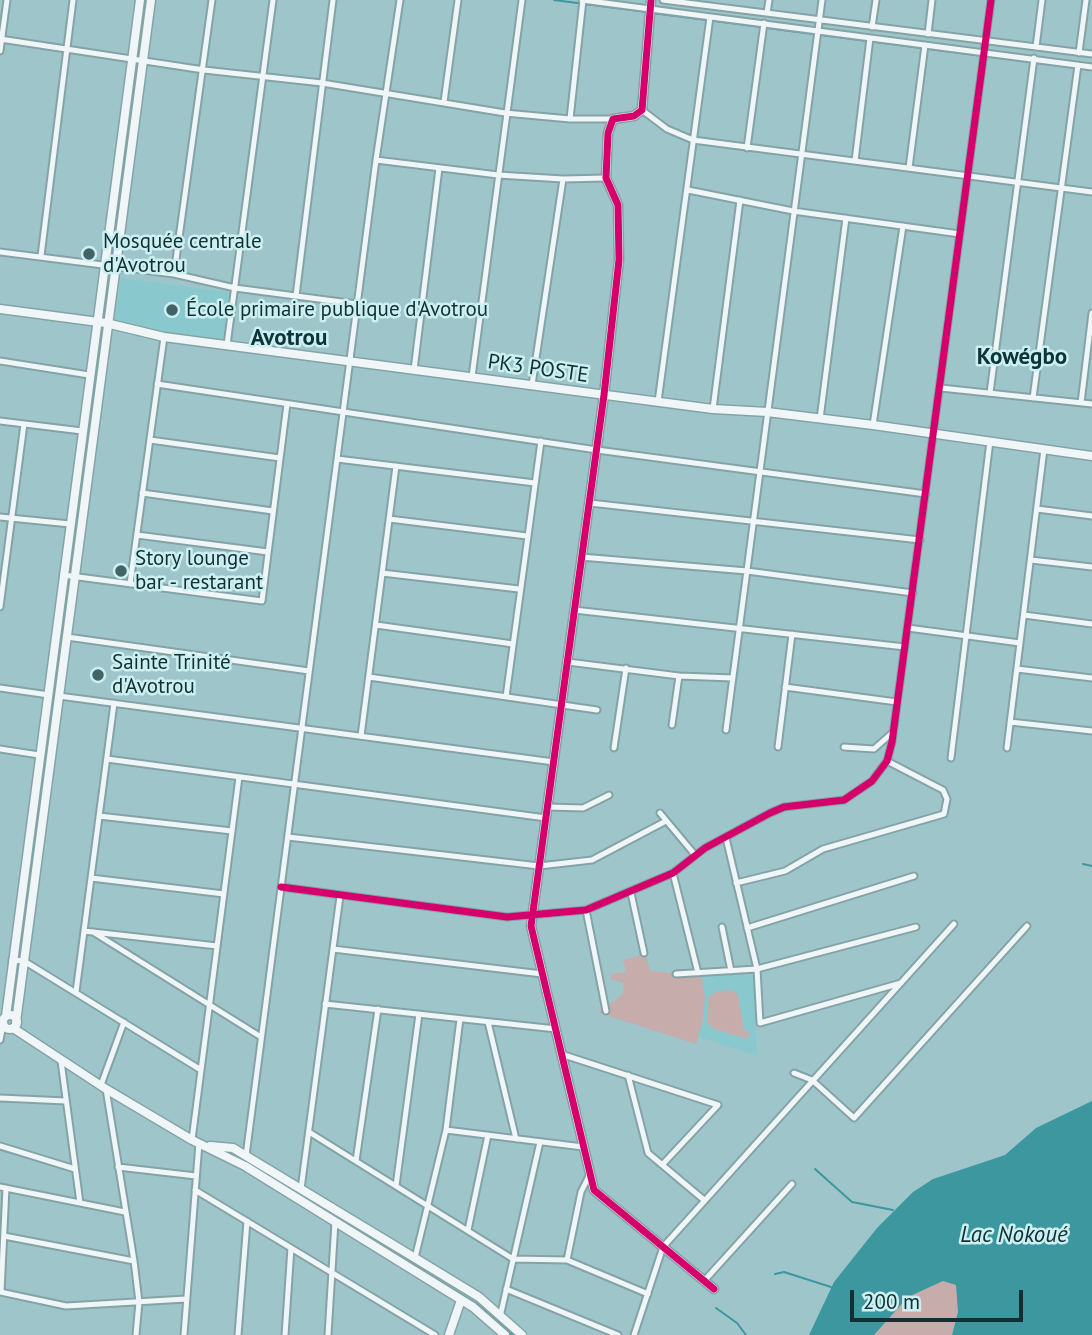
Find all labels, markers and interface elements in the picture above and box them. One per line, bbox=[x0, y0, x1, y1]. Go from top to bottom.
place label: Mosquée centrale d'Avotrou bbox=[103, 229, 262, 279]
marker: Mosquée centrale d'Avotrou bbox=[81, 246, 97, 262]
place label: École primaire publique d'Avotrou bbox=[186, 297, 488, 323]
marker: École primaire publique d'Avotrou bbox=[164, 302, 180, 318]
district label: Avotrou bbox=[251, 324, 327, 352]
district label: Kowégbo bbox=[977, 343, 1067, 371]
street label: PK3 POSTE bbox=[486, 349, 590, 389]
place label: Story lounge bar - restarant bbox=[135, 546, 263, 596]
marker: Story lounge bar - restarant bbox=[113, 563, 129, 579]
place label: Sainte Trinité d'Avotrou bbox=[112, 650, 231, 700]
marker: Sainte Trinité d'Avotrou bbox=[90, 667, 106, 683]
water label: Lac Nokoué bbox=[960, 1221, 1068, 1249]
scale bar bbox=[854, 1276, 1027, 1320]
text: 200 m bbox=[863, 1288, 920, 1315]

